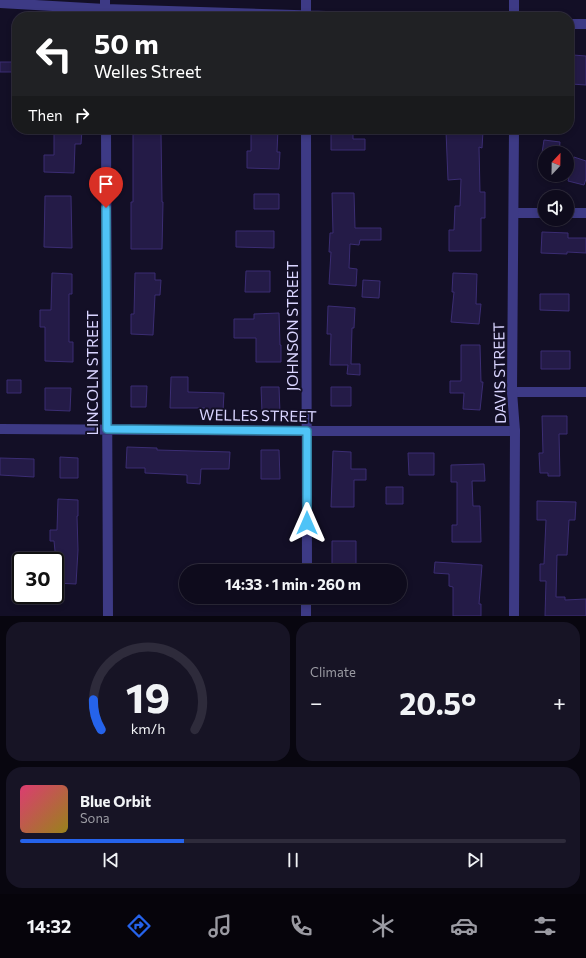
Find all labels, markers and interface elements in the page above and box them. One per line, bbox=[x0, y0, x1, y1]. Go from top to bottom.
text: 50 m bbox=[94, 26, 159, 60]
icon: left bbox=[28, 28, 80, 80]
text: Welles Street bbox=[94, 60, 202, 82]
icon: right bbox=[71, 104, 93, 126]
text: Then bbox=[28, 106, 63, 124]
north arrow bbox=[538, 146, 574, 182]
map controls bbox=[538, 146, 574, 226]
pin bbox=[89, 167, 123, 208]
icon: arrive bbox=[95, 173, 117, 195]
button: sound bbox=[538, 190, 574, 226]
street label: JOHNSON STREET bbox=[283, 261, 301, 391]
street label: LINCOLN STREET bbox=[83, 310, 101, 436]
street label: DAVIS STREET bbox=[489, 322, 509, 424]
street label: WELLES STREET bbox=[199, 405, 317, 425]
position arrow bbox=[286, 502, 328, 544]
speed limit sign: 30 bbox=[12, 552, 64, 604]
text: 14:33 · 1 min · 260 m bbox=[225, 575, 361, 593]
text: Climate bbox=[310, 664, 356, 680]
text: 19 bbox=[126, 670, 170, 721]
text: 20.5° bbox=[399, 684, 476, 721]
text: − bbox=[310, 689, 323, 716]
text: + bbox=[553, 689, 566, 716]
text: km/h bbox=[131, 718, 165, 736]
text: Blue Orbit bbox=[80, 792, 151, 810]
text: Sona bbox=[80, 810, 110, 826]
icon: previous bbox=[100, 849, 122, 871]
icon: pause bbox=[282, 849, 304, 871]
icon: next bbox=[464, 849, 486, 871]
icon: directions bbox=[125, 912, 153, 940]
icon: music bbox=[206, 912, 234, 940]
icon: phone bbox=[287, 912, 315, 940]
icon: climate bbox=[369, 912, 397, 940]
icon: car bbox=[450, 912, 478, 940]
icon: filters bbox=[531, 912, 559, 940]
text: 14:32 bbox=[27, 915, 71, 937]

